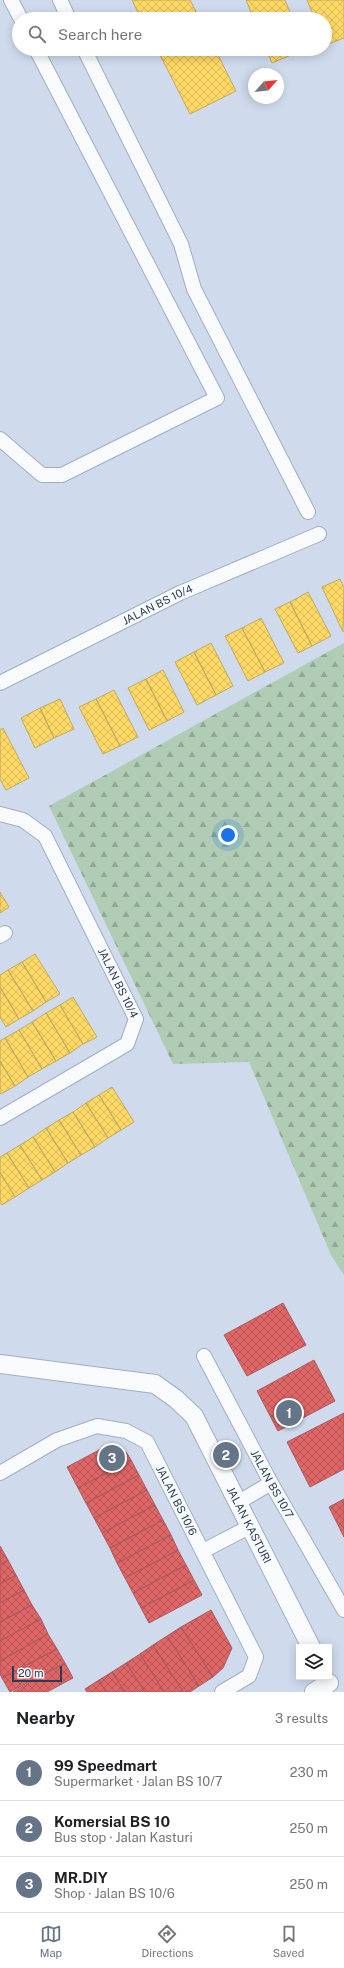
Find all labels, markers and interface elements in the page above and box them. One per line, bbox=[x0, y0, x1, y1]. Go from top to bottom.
search box bbox=[12, 12, 332, 56]
icon: search bbox=[26, 23, 48, 45]
text: Search here bbox=[58, 26, 142, 43]
north arrow bbox=[248, 68, 284, 104]
street label: JALAN BS 10/4 bbox=[121, 582, 194, 627]
your location bbox=[218, 825, 238, 845]
street label: JALAN BS 10/4 bbox=[96, 946, 140, 1020]
pin: 1 bbox=[276, 1398, 302, 1428]
pin: 2 bbox=[213, 1440, 239, 1470]
pin: 3 bbox=[99, 1443, 125, 1473]
street label: JALAN BS 10/7 bbox=[249, 1448, 296, 1521]
street label: JALAN BS 10/6 bbox=[154, 1464, 199, 1537]
street label: JALAN KASTURI bbox=[225, 1485, 274, 1565]
map controls bbox=[296, 1644, 332, 1680]
button: layers bbox=[296, 1644, 332, 1680]
scale bar bbox=[12, 1664, 62, 1683]
text: 20 m bbox=[18, 1667, 43, 1679]
text: Nearby bbox=[16, 1708, 75, 1728]
text: 3 results bbox=[275, 1711, 328, 1726]
text: 99 Speedmart bbox=[54, 1757, 157, 1774]
text: 1 bbox=[26, 1765, 32, 1780]
text: 230 m bbox=[290, 1765, 328, 1780]
text: Supermarket · Jalan BS 10/7 bbox=[54, 1774, 223, 1789]
text: Komersial BS 10 bbox=[54, 1813, 170, 1830]
text: 2 bbox=[25, 1821, 33, 1836]
text: 250 m bbox=[290, 1821, 328, 1836]
text: Bus stop · Jalan Kasturi bbox=[54, 1830, 193, 1845]
text: MR.DIY bbox=[54, 1869, 108, 1886]
text: 3 bbox=[25, 1877, 33, 1892]
text: 250 m bbox=[290, 1877, 328, 1892]
text: Shop · Jalan BS 10/6 bbox=[54, 1886, 175, 1901]
tab: Map bbox=[40, 1923, 62, 1959]
tab: Directions bbox=[142, 1923, 193, 1959]
tab: Saved bbox=[273, 1923, 304, 1959]

